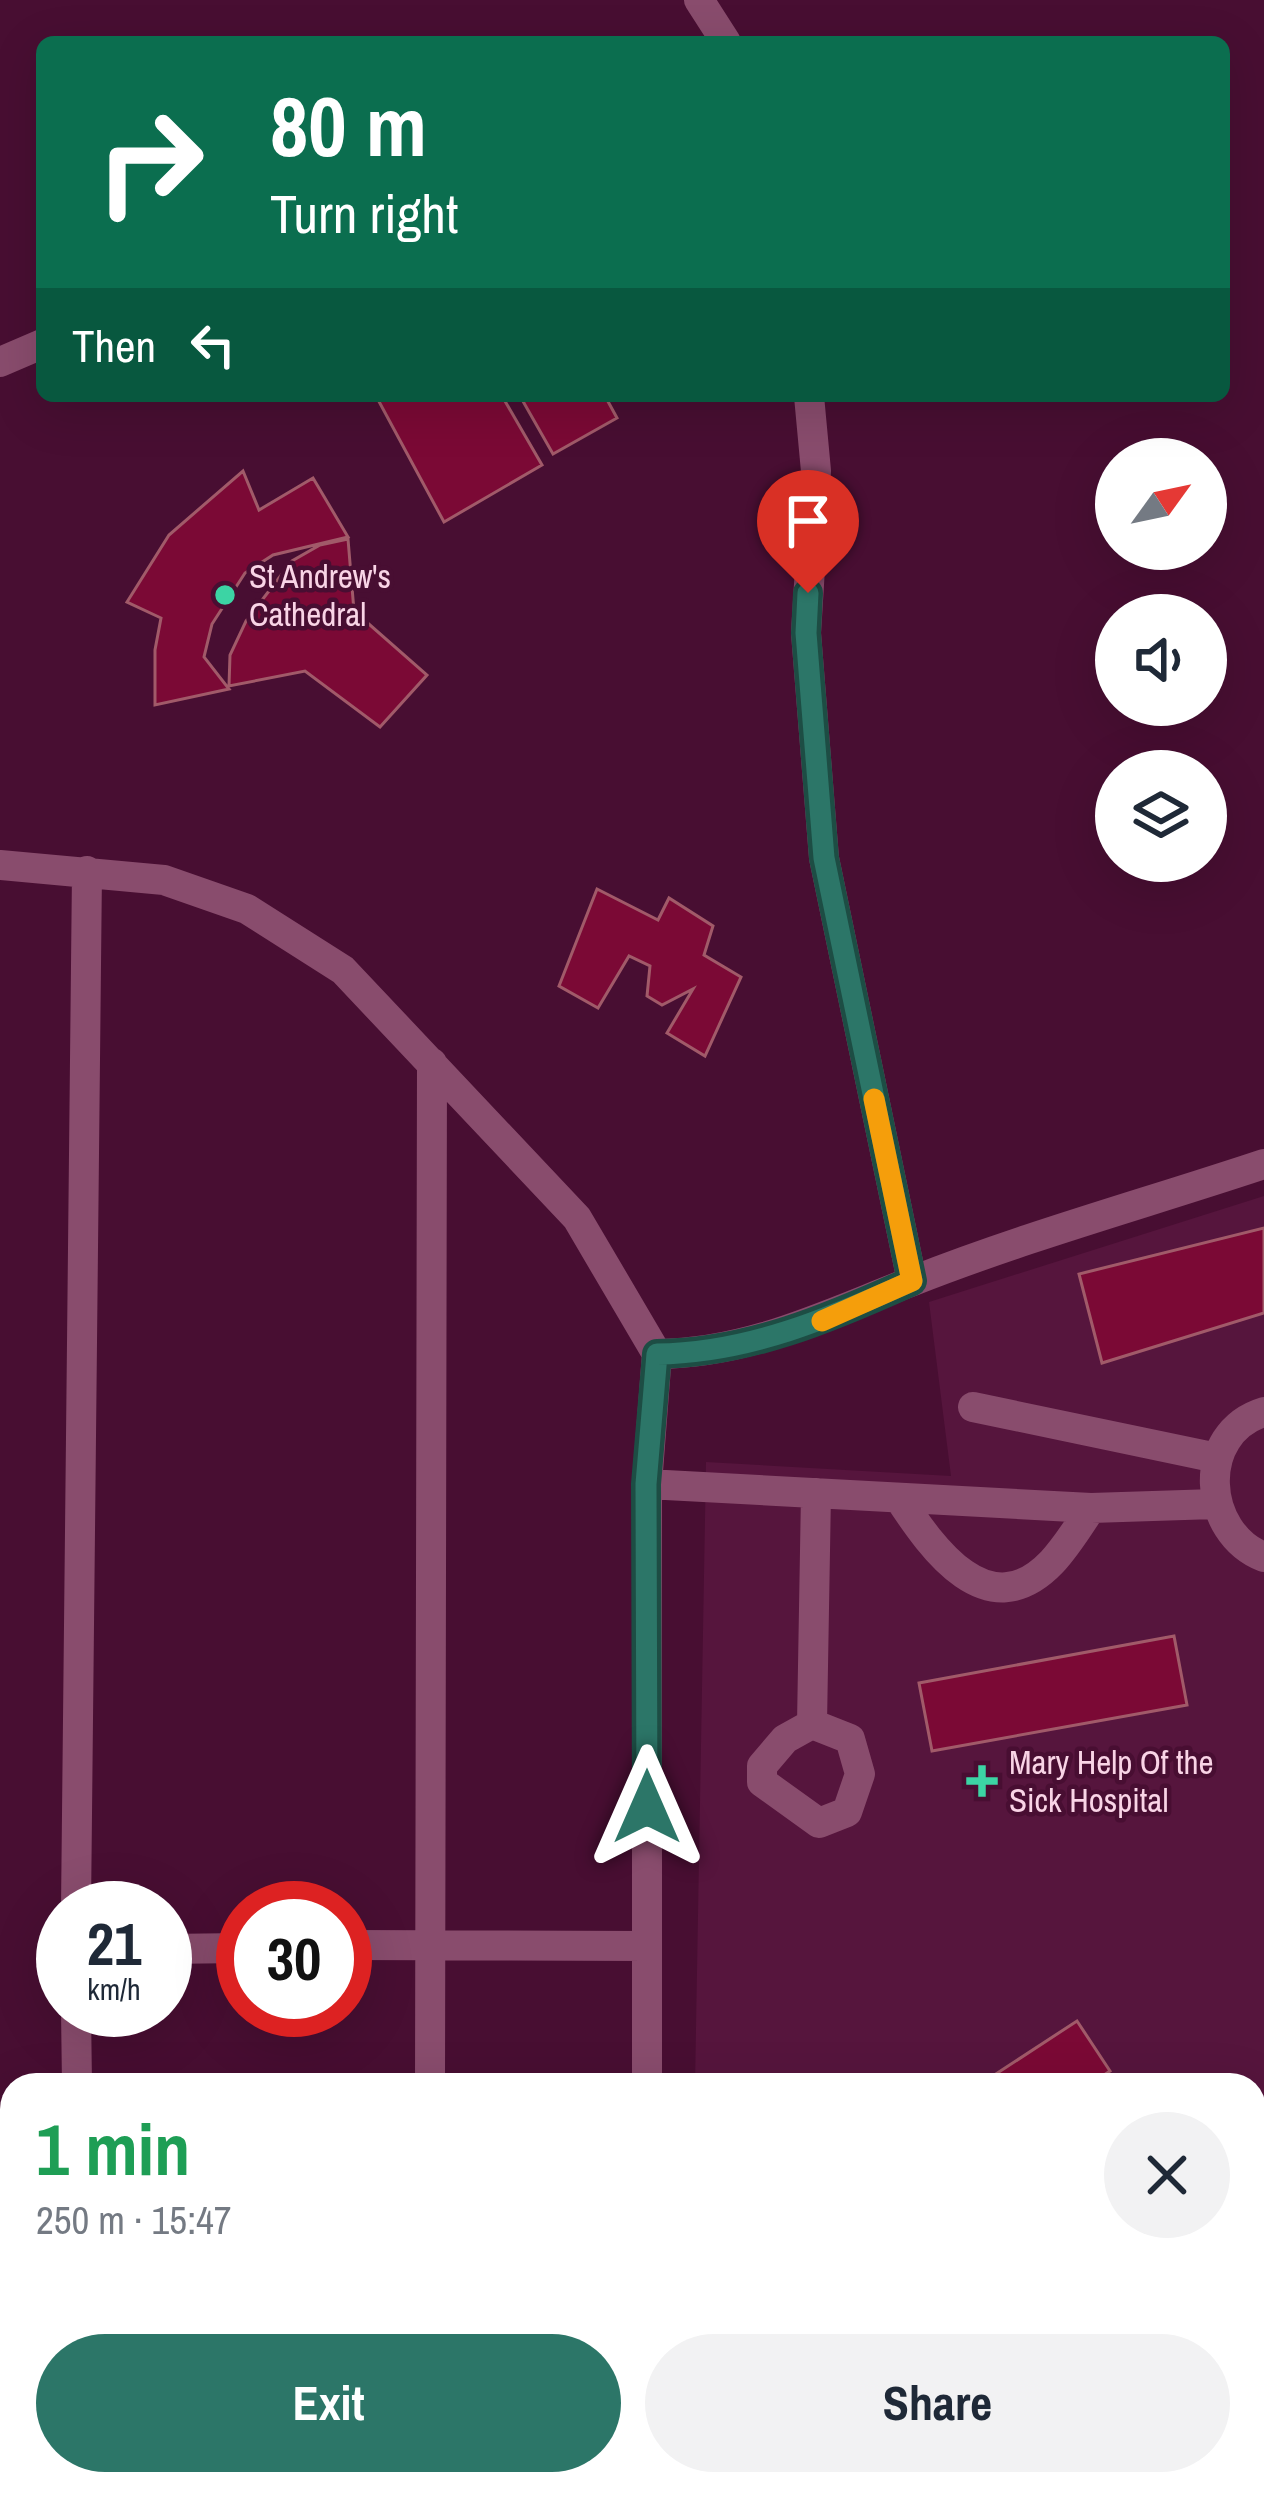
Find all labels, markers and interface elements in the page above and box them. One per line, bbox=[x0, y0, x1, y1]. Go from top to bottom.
text: 80 m bbox=[270, 69, 427, 182]
icon: right bbox=[72, 84, 228, 240]
text: Turn right bbox=[270, 177, 458, 250]
icon: left bbox=[180, 312, 246, 378]
text: Then bbox=[72, 315, 156, 376]
north arrow bbox=[1095, 438, 1227, 570]
map controls bbox=[1095, 438, 1227, 882]
pin bbox=[757, 470, 859, 593]
icon: arrive bbox=[775, 488, 841, 554]
place label: St Andrew's Cathedral bbox=[249, 554, 391, 636]
marker: St Andrew's Cathedral bbox=[212, 582, 238, 608]
button: sound bbox=[1095, 594, 1227, 726]
button: layers bbox=[1095, 750, 1227, 882]
place label: Mary Help Of the Sick Hospital bbox=[1009, 1740, 1214, 1822]
position arrow bbox=[584, 1744, 710, 1870]
marker: Mary Help Of the Sick Hospital bbox=[966, 1765, 998, 1797]
speed limit sign: 30 bbox=[216, 1881, 372, 2037]
text: 21 bbox=[87, 1903, 141, 1984]
text: km/h bbox=[87, 1969, 141, 2009]
text: 1 min bbox=[36, 2100, 190, 2197]
button: close bbox=[1104, 2112, 1230, 2238]
text: 250 m · 15:47 bbox=[36, 2194, 232, 2246]
button: Exit bbox=[36, 2334, 621, 2472]
button: Share bbox=[645, 2334, 1230, 2472]

